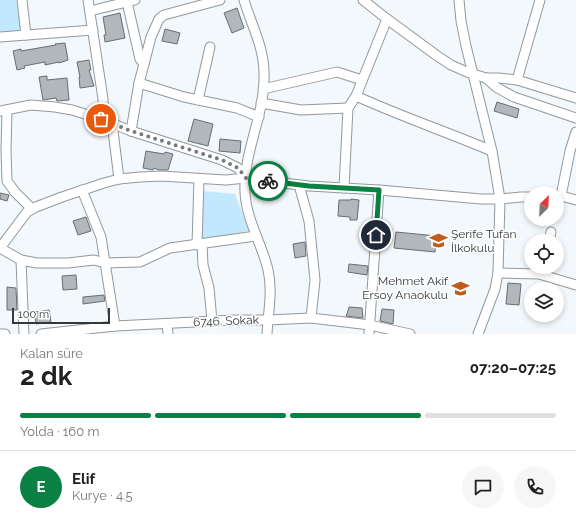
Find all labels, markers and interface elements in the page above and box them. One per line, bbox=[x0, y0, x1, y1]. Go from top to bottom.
pin bbox=[84, 102, 118, 136]
icon: bag bbox=[90, 108, 112, 130]
courier bbox=[248, 161, 288, 201]
icon: bike bbox=[257, 170, 279, 192]
north arrow bbox=[524, 186, 564, 226]
map controls bbox=[524, 186, 564, 322]
pin bbox=[359, 218, 393, 252]
icon: home bbox=[365, 224, 387, 246]
place label: Şerife Tufan İlkokulu bbox=[451, 227, 517, 255]
school or university icon: Şerife Tufan İlkokulu bbox=[428, 231, 448, 251]
button: locate bbox=[524, 234, 564, 274]
place label: Mehmet Akif Ersoy Anaokulu bbox=[362, 274, 449, 302]
school or university icon: Mehmet Akif Ersoy Anaokulu bbox=[451, 278, 471, 298]
button: layers bbox=[524, 282, 564, 322]
scale bar bbox=[12, 306, 110, 325]
text: 100 m bbox=[18, 308, 49, 321]
street label: 6746. Sokak bbox=[193, 313, 260, 329]
text: Kalan süre bbox=[20, 346, 83, 361]
text: 07:20–07:25 bbox=[470, 359, 556, 377]
text: 2 dk bbox=[20, 361, 72, 391]
text: Yolda · 160 m bbox=[20, 424, 99, 439]
button: chat bbox=[462, 466, 504, 508]
button: phone bbox=[514, 466, 556, 508]
text: Elif bbox=[72, 470, 95, 488]
text: E bbox=[36, 478, 46, 496]
text: Kurye · 4.5 bbox=[72, 488, 133, 503]

